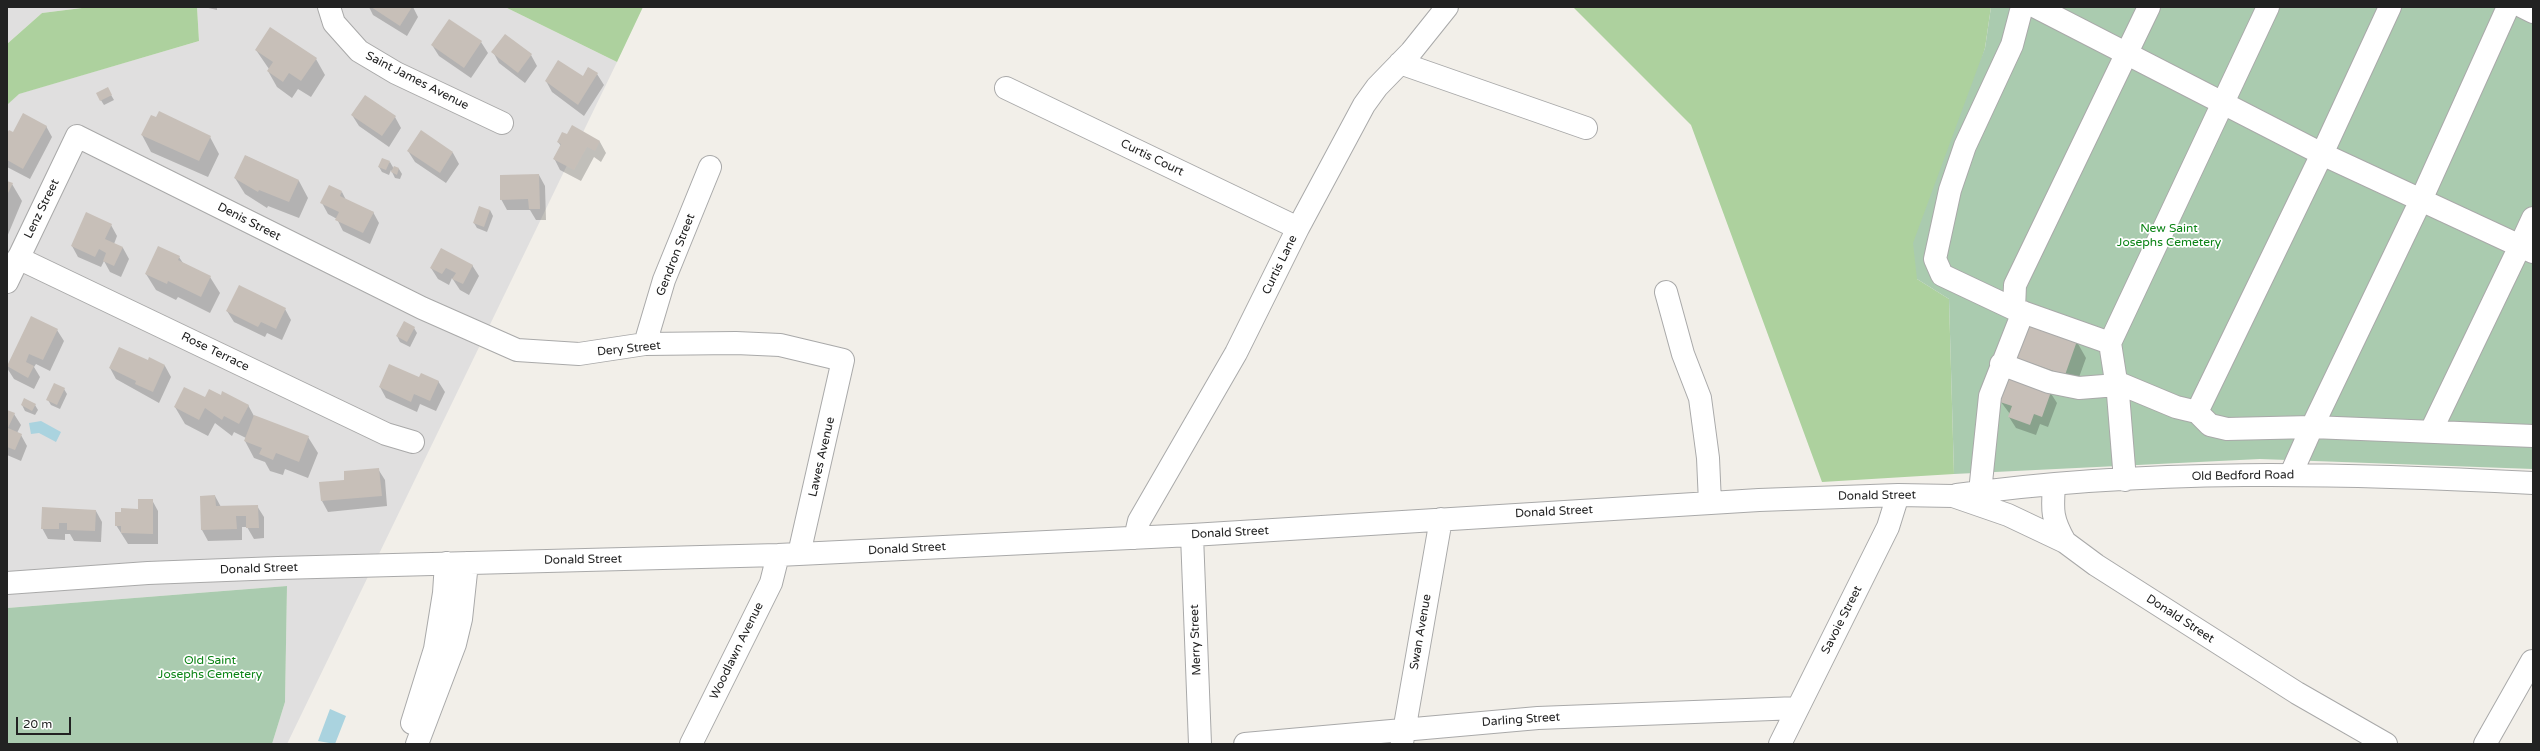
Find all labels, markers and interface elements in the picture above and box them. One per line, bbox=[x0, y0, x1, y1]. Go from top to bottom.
street label: Saint James Avenue bbox=[363, 49, 471, 113]
street label: Curtis Court bbox=[1118, 137, 1186, 179]
street label: Lenz Street bbox=[21, 177, 63, 241]
street label: Denis Street bbox=[215, 200, 283, 244]
street label: Gendron Street bbox=[654, 212, 698, 298]
park label: New Saint Josephs Cemetery bbox=[2117, 222, 2221, 250]
street label: Curtis Lane bbox=[1259, 233, 1301, 297]
street label: Rose Terrace bbox=[179, 329, 251, 375]
street label: Dery Street bbox=[596, 338, 662, 360]
street label: Lawes Avenue bbox=[806, 416, 838, 498]
street label: Old Bedford Road bbox=[2192, 468, 2294, 484]
street label: Donald Street bbox=[1838, 488, 1916, 504]
street label: Donald Street bbox=[1515, 503, 1593, 521]
street label: Donald Street bbox=[1191, 524, 1269, 542]
street label: Donald Street bbox=[868, 540, 946, 558]
street label: Donald Street bbox=[544, 552, 622, 568]
street label: Donald Street bbox=[220, 560, 298, 578]
street label: Savoie Street bbox=[1819, 583, 1865, 657]
street label: Donald Street bbox=[2143, 592, 2217, 646]
street label: Swan Avenue bbox=[1407, 593, 1435, 671]
street label: Woodlawn Avenue bbox=[707, 600, 767, 702]
street label: Merry Street bbox=[1188, 604, 1204, 676]
park label: Old Saint Josephs Cemetery bbox=[158, 654, 262, 682]
scale bar bbox=[18, 709, 73, 735]
street label: Darling Street bbox=[1481, 710, 1561, 730]
text: 20 m bbox=[23, 717, 52, 731]

